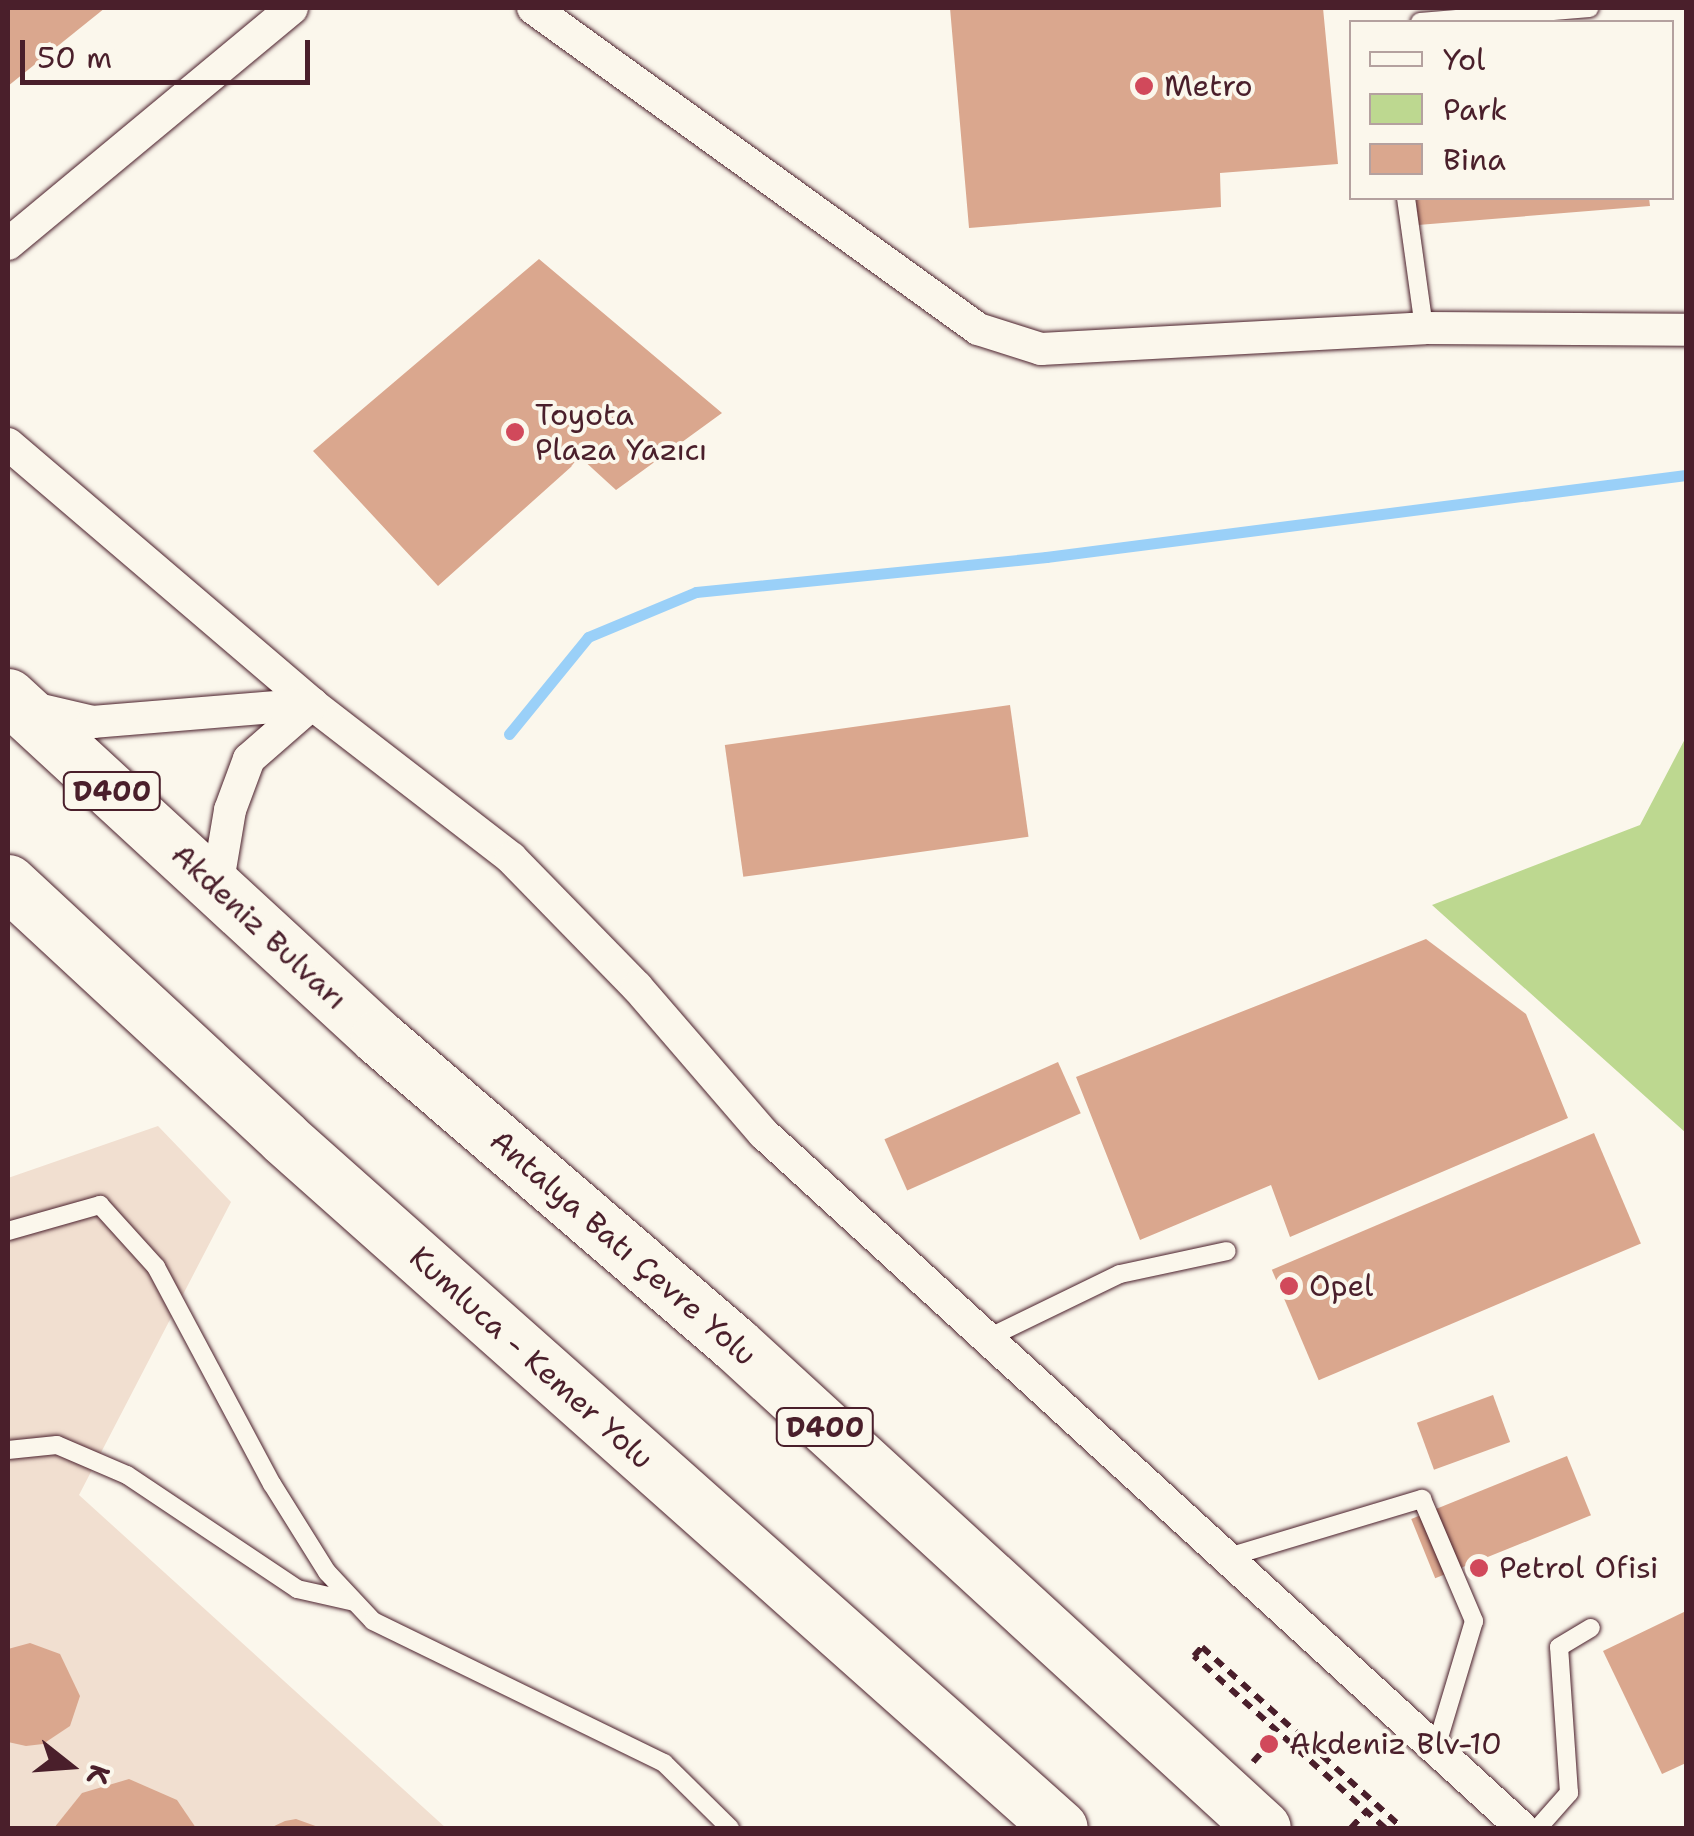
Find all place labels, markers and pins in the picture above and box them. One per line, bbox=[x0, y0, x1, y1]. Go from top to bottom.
place label: Metro bbox=[1164, 68, 1253, 104]
marker: Metro bbox=[1133, 75, 1155, 97]
place label: Toyota Plaza Yazıcı bbox=[535, 397, 707, 468]
marker: Toyota Plaza Yazıcı bbox=[504, 421, 526, 443]
place label: Opel bbox=[1309, 1268, 1373, 1304]
marker: Opel bbox=[1278, 1275, 1300, 1297]
place label: Petrol Ofisi bbox=[1499, 1550, 1659, 1586]
marker: Petrol Ofisi bbox=[1468, 1557, 1490, 1579]
place label: Akdeniz Blv-10 bbox=[1289, 1726, 1502, 1762]
marker: Akdeniz Blv-10 bbox=[1258, 1733, 1280, 1755]

